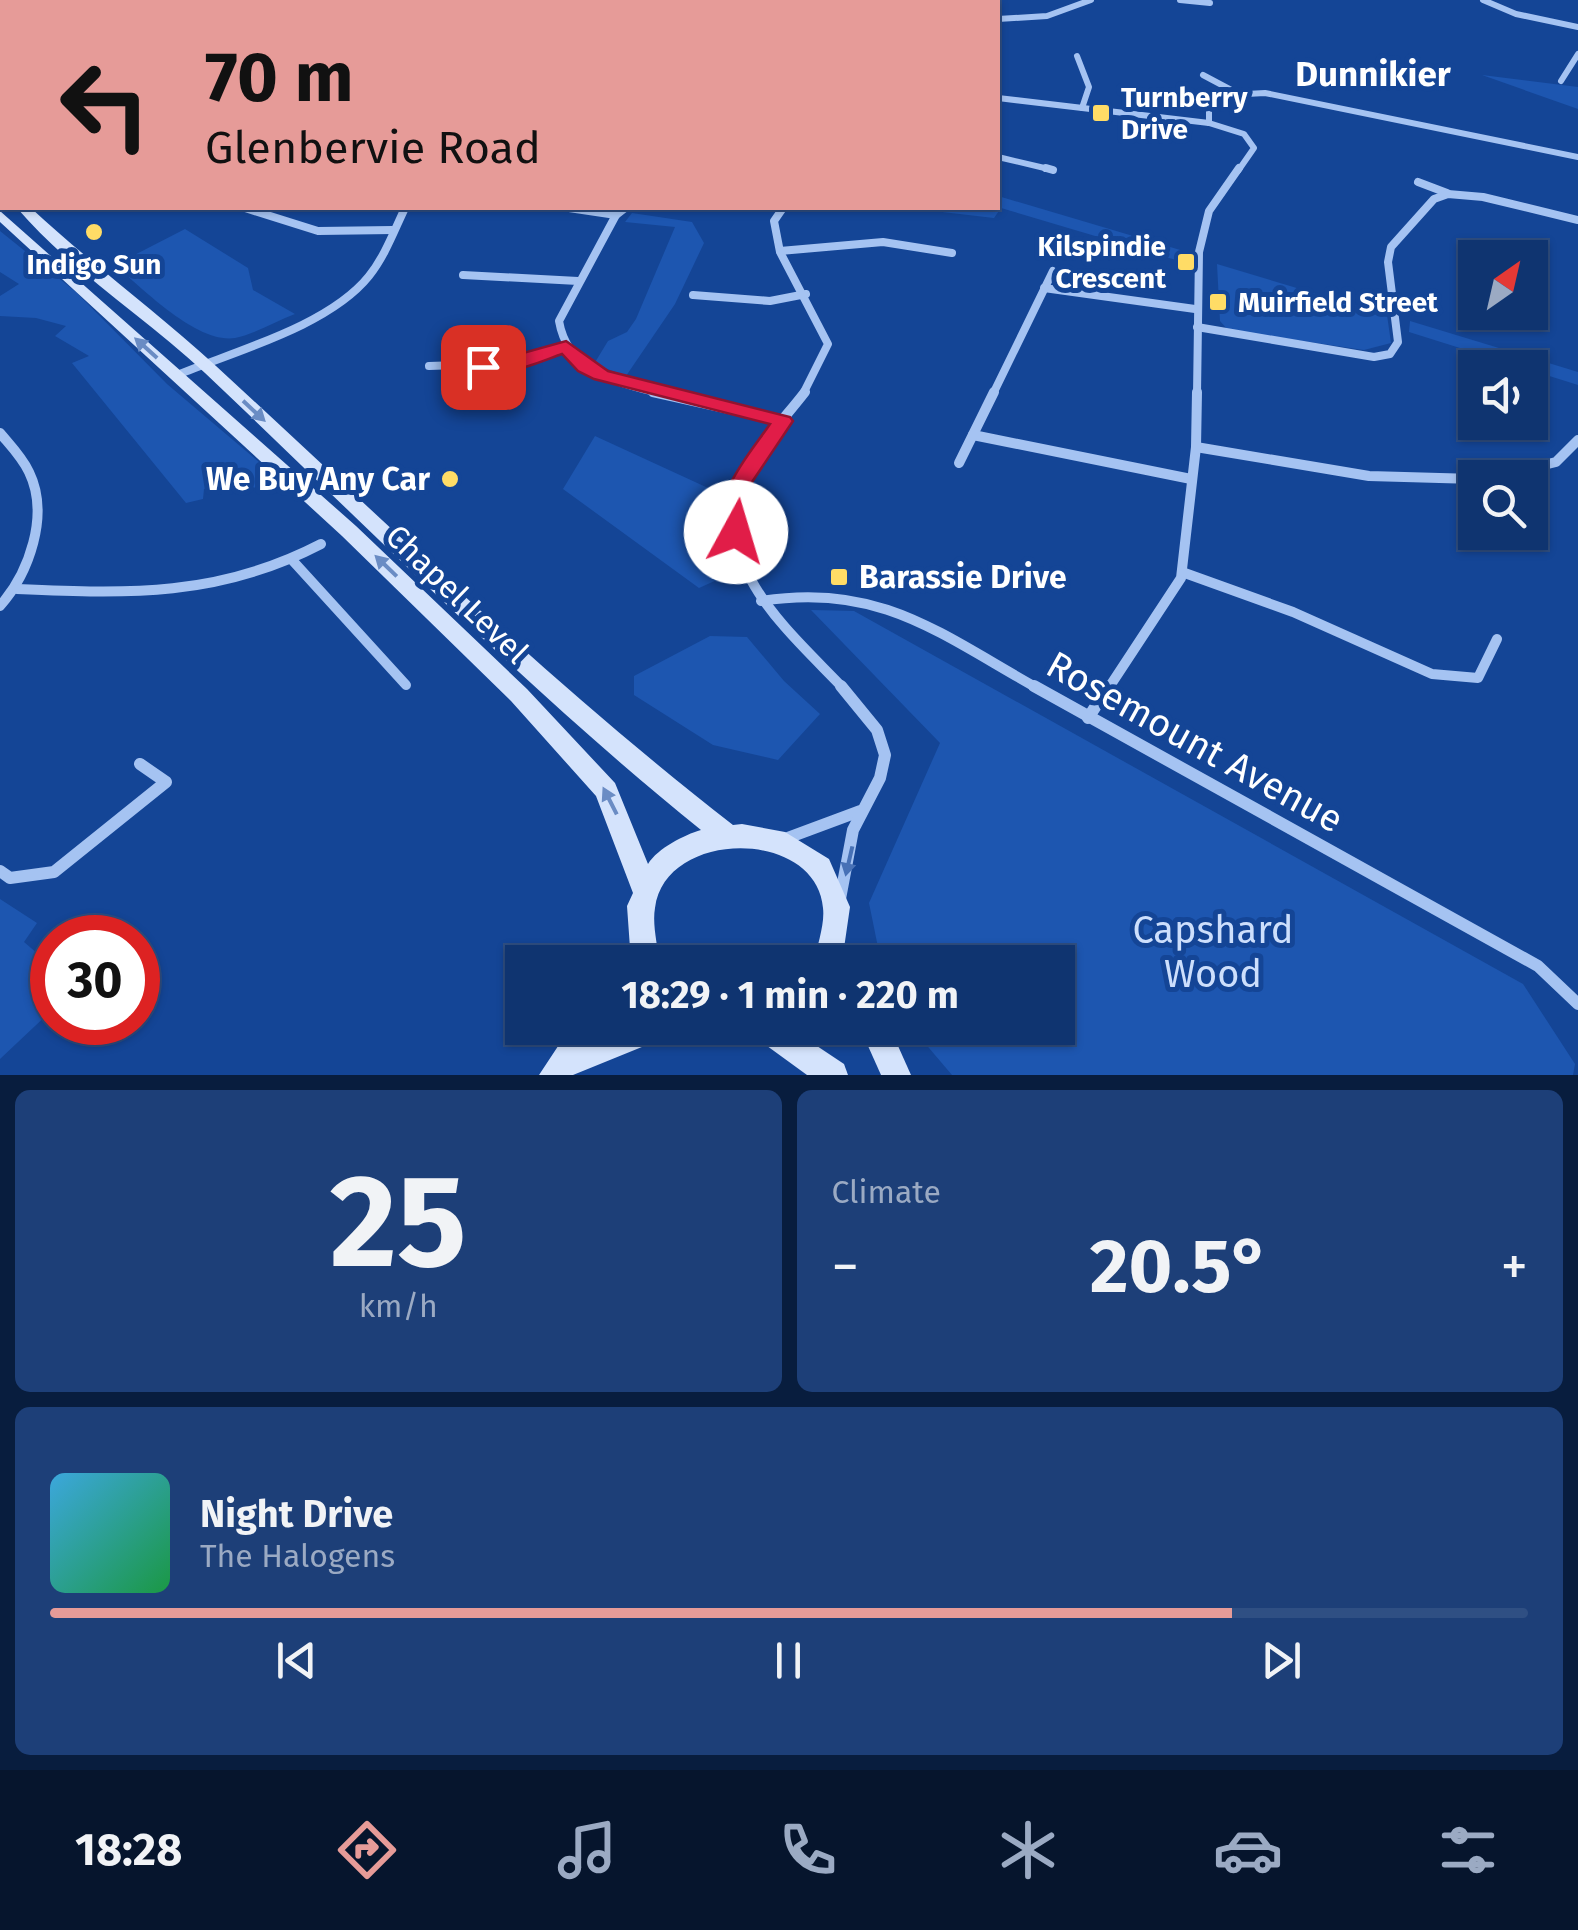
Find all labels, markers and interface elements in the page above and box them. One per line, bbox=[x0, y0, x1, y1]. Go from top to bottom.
text: 70 m bbox=[205, 36, 354, 120]
icon: left bbox=[40, 40, 170, 170]
district label: Dunnikier bbox=[1295, 53, 1452, 95]
place label: Turnberry Drive bbox=[1121, 81, 1248, 146]
marker: Turnberry Drive bbox=[1090, 102, 1112, 124]
text: Glenbervie Road bbox=[205, 121, 541, 175]
marker: Indigo Sun bbox=[83, 221, 105, 243]
place label: Kilspindie Crescent bbox=[1038, 230, 1167, 295]
north arrow bbox=[1458, 240, 1548, 330]
map controls bbox=[1458, 240, 1548, 550]
place label: Indigo Sun bbox=[26, 248, 162, 281]
marker: Kilspindie Crescent bbox=[1175, 251, 1197, 273]
place label: Muirfield Street bbox=[1238, 286, 1439, 319]
marker: Muirfield Street bbox=[1207, 291, 1229, 313]
pin bbox=[441, 325, 526, 410]
one-way arrow bbox=[134, 337, 159, 359]
icon: arrive bbox=[456, 340, 511, 395]
button: sound bbox=[1458, 350, 1548, 440]
one-way arrow bbox=[242, 399, 266, 422]
place label: We Buy Any Car bbox=[206, 460, 430, 498]
button: search bbox=[1458, 460, 1548, 550]
marker: We Buy Any Car bbox=[439, 468, 461, 490]
position arrow bbox=[684, 480, 788, 584]
street label: Chapel Level bbox=[378, 517, 536, 671]
one-way arrow bbox=[375, 555, 399, 579]
place label: Barassie Drive bbox=[859, 558, 1067, 596]
marker: Barassie Drive bbox=[828, 566, 850, 588]
street label: Rosemount Avenue bbox=[1039, 641, 1351, 843]
one-way arrow bbox=[602, 786, 619, 815]
one-way arrow bbox=[841, 845, 856, 876]
park label: Capshard Wood bbox=[1132, 907, 1294, 997]
speed limit sign: 30 bbox=[30, 915, 160, 1045]
text: 18:29 · 1 min · 220 m bbox=[621, 972, 959, 1018]
text: 25 bbox=[330, 1144, 467, 1300]
text: Climate bbox=[832, 1173, 941, 1211]
text: 20.5° bbox=[1090, 1222, 1270, 1312]
text: − bbox=[832, 1234, 859, 1300]
text: + bbox=[1501, 1234, 1528, 1300]
text: km/h bbox=[359, 1287, 438, 1325]
text: Night Drive bbox=[200, 1491, 393, 1537]
text: The Halogens bbox=[200, 1537, 395, 1575]
icon: previous bbox=[269, 1633, 324, 1688]
icon: pause bbox=[761, 1633, 816, 1688]
icon: next bbox=[1254, 1633, 1309, 1688]
icon: directions bbox=[332, 1815, 402, 1885]
icon: music bbox=[552, 1815, 622, 1885]
icon: phone bbox=[773, 1815, 843, 1885]
icon: climate bbox=[993, 1815, 1063, 1885]
icon: car bbox=[1213, 1815, 1283, 1885]
icon: filters bbox=[1433, 1815, 1503, 1885]
text: 18:28 bbox=[75, 1823, 182, 1877]

